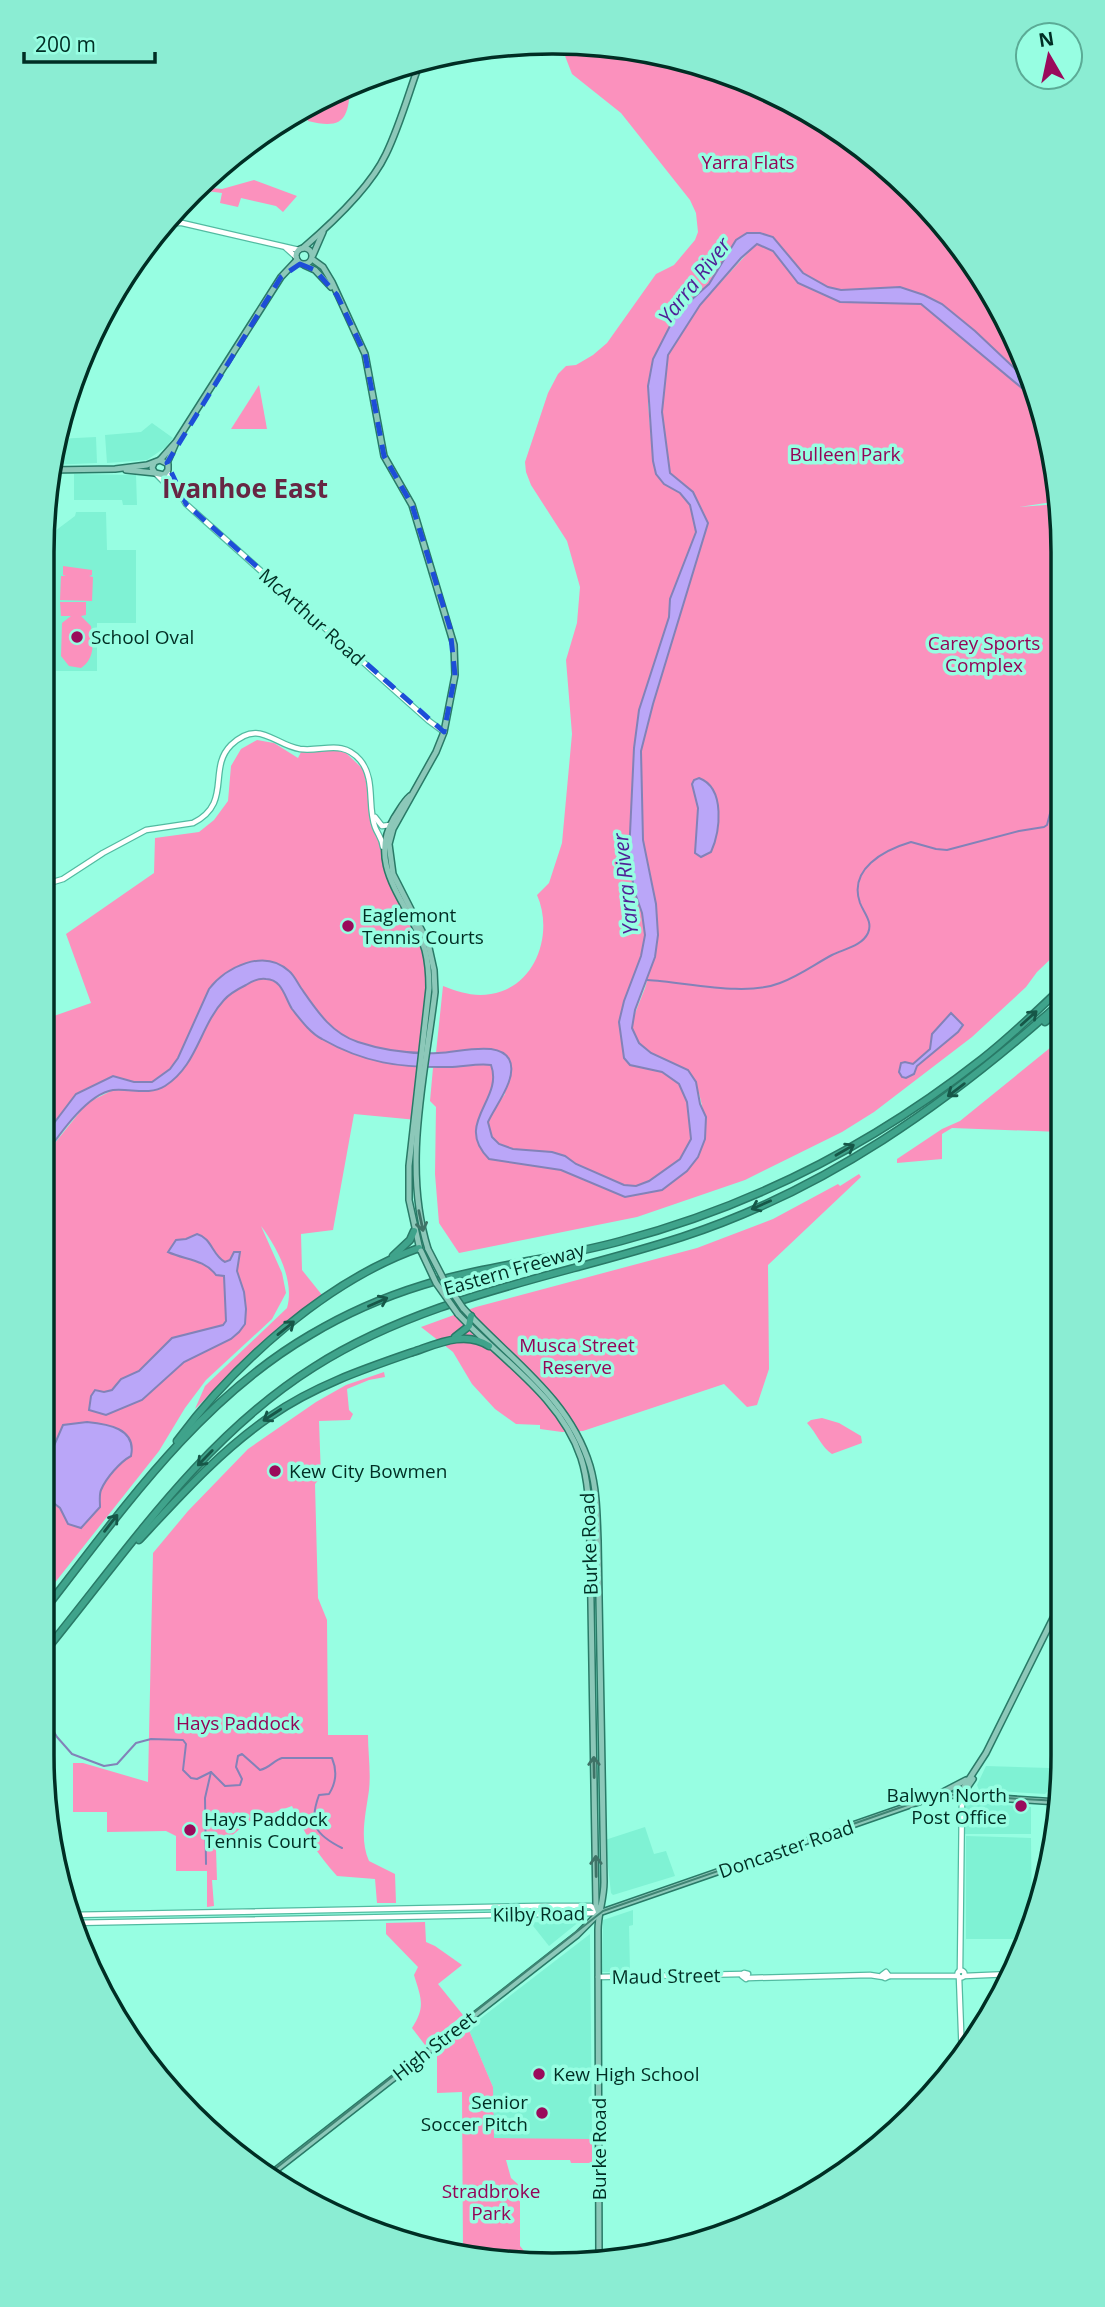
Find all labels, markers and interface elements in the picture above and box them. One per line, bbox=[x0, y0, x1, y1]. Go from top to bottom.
scale bar bbox=[24, 21, 156, 65]
north arrow bbox=[1014, 21, 1084, 91]
text: N bbox=[1037, 25, 1056, 53]
text: 200 m bbox=[35, 30, 96, 58]
park label: Yarra Flats bbox=[701, 149, 795, 175]
water label: Yarra River bbox=[652, 231, 737, 329]
park label: Bulleen Park bbox=[789, 441, 901, 467]
district label: Ivanhoe East bbox=[162, 470, 328, 506]
street label: McArthur Road bbox=[253, 562, 371, 672]
place label: School Oval bbox=[91, 624, 194, 650]
marker: School Oval bbox=[69, 629, 85, 645]
park label: Carey Sports Complex bbox=[928, 630, 1040, 678]
water label: Yarra River bbox=[606, 831, 644, 936]
place label: Eaglemont Tennis Courts bbox=[362, 902, 484, 950]
marker: Eaglemont Tennis Courts bbox=[340, 918, 356, 934]
one-way arrow bbox=[1020, 1010, 1038, 1026]
one-way arrow bbox=[948, 1083, 966, 1098]
one-way arrow bbox=[835, 1143, 855, 1157]
one-way arrow bbox=[751, 1199, 772, 1212]
one-way arrow bbox=[415, 1209, 429, 1232]
street label: Eastern Freeway bbox=[440, 1236, 588, 1302]
one-way arrow bbox=[367, 1295, 388, 1308]
one-way arrow bbox=[277, 1321, 295, 1336]
park label: Musca Street Reserve bbox=[519, 1332, 635, 1380]
one-way arrow bbox=[263, 1408, 282, 1423]
one-way arrow bbox=[197, 1449, 214, 1466]
place label: Kew City Bowmen bbox=[289, 1458, 447, 1484]
marker: Kew City Bowmen bbox=[267, 1463, 283, 1479]
street label: Burke Road bbox=[574, 1492, 604, 1596]
one-way arrow bbox=[104, 1514, 119, 1533]
park label: Hays Paddock bbox=[176, 1710, 300, 1736]
one-way arrow bbox=[587, 1756, 601, 1779]
place label: Balwyn North Post Office bbox=[887, 1782, 1007, 1830]
marker: Balwyn North Post Office bbox=[1013, 1798, 1029, 1814]
place label: Hays Paddock Tennis Court bbox=[204, 1806, 328, 1854]
street label: Doncaster Road bbox=[715, 1814, 857, 1884]
marker: Hays Paddock Tennis Court bbox=[182, 1822, 198, 1838]
one-way arrow bbox=[589, 1855, 603, 1878]
street label: Kilby Road bbox=[492, 1900, 586, 1928]
street label: Maud Street bbox=[611, 1962, 721, 1990]
street label: High Street bbox=[387, 2005, 481, 2087]
place label: Kew High School bbox=[553, 2061, 700, 2087]
marker: Kew High School bbox=[531, 2066, 547, 2082]
place label: Senior Soccer Pitch bbox=[421, 2089, 528, 2137]
street label: Burke Road bbox=[586, 2098, 612, 2200]
marker: Senior Soccer Pitch bbox=[534, 2105, 550, 2121]
park label: Stradbroke Park bbox=[442, 2178, 540, 2226]

